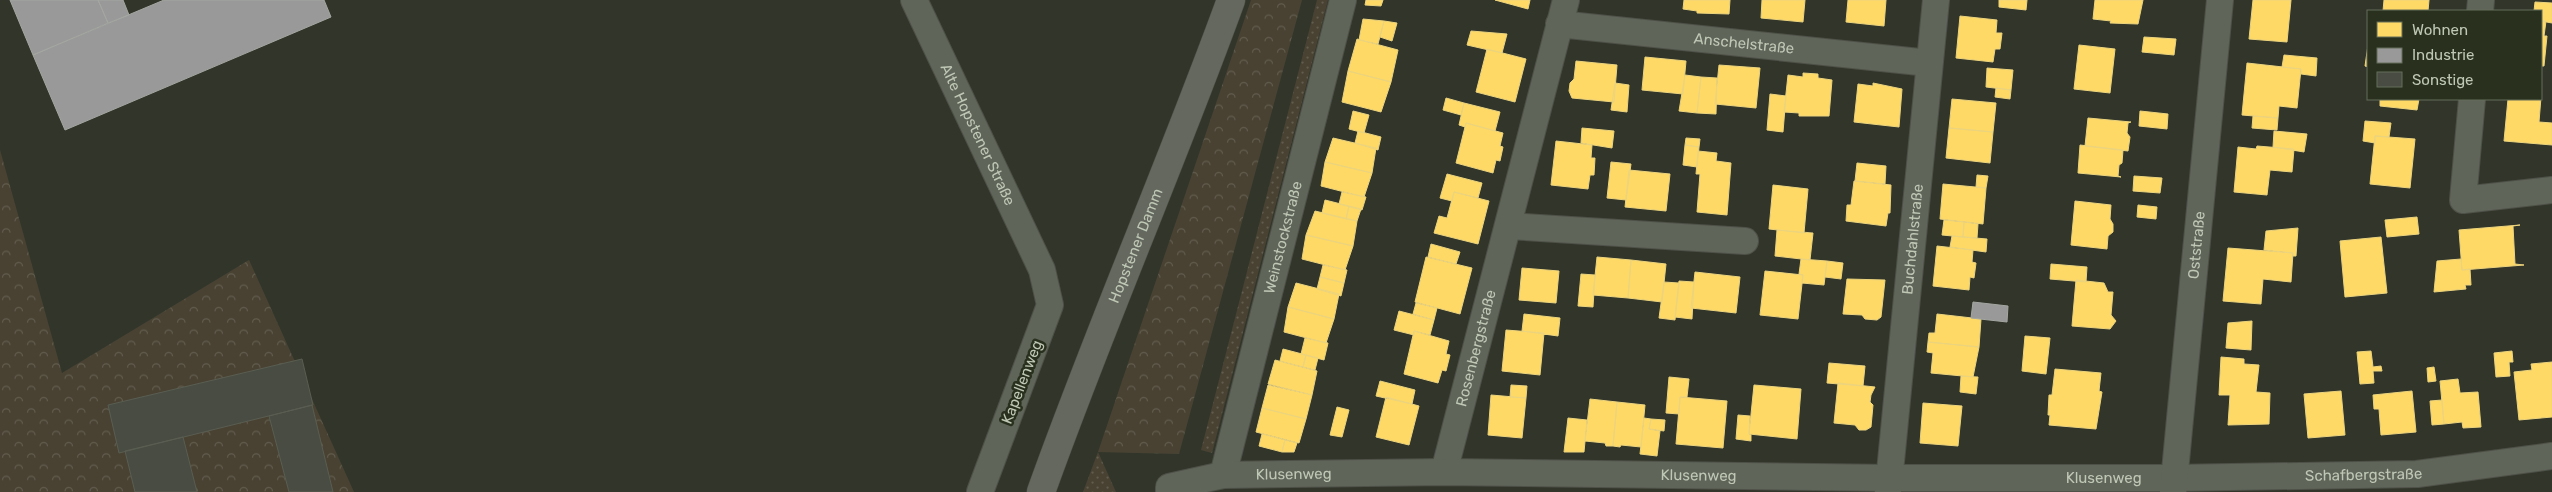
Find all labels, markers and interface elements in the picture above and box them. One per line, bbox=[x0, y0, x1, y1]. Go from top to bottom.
legend bbox=[2367, 10, 2542, 100]
text: Wohnen bbox=[2412, 21, 2468, 39]
street label: Anschelstraße bbox=[1693, 29, 1795, 58]
text: Industrie bbox=[2412, 46, 2474, 64]
street label: Alte Hopstener Straße bbox=[937, 61, 1019, 208]
text: Sonstige bbox=[2412, 71, 2474, 89]
street label: Weinstockstraße bbox=[1260, 179, 1306, 296]
street label: Buchdahlstraße bbox=[1898, 183, 1927, 295]
street label: Hopstener Damm bbox=[1105, 186, 1167, 306]
street label: Oststraße bbox=[2184, 210, 2209, 280]
street label: Rosenbergstraße bbox=[1452, 288, 1500, 408]
street label: Kapellenweg bbox=[998, 338, 1046, 426]
street label: Schafbergstraße bbox=[2305, 464, 2423, 485]
street label: Klusenweg bbox=[1256, 465, 1332, 484]
street label: Klusenweg bbox=[1661, 466, 1737, 485]
street label: Klusenweg bbox=[2066, 469, 2142, 487]

